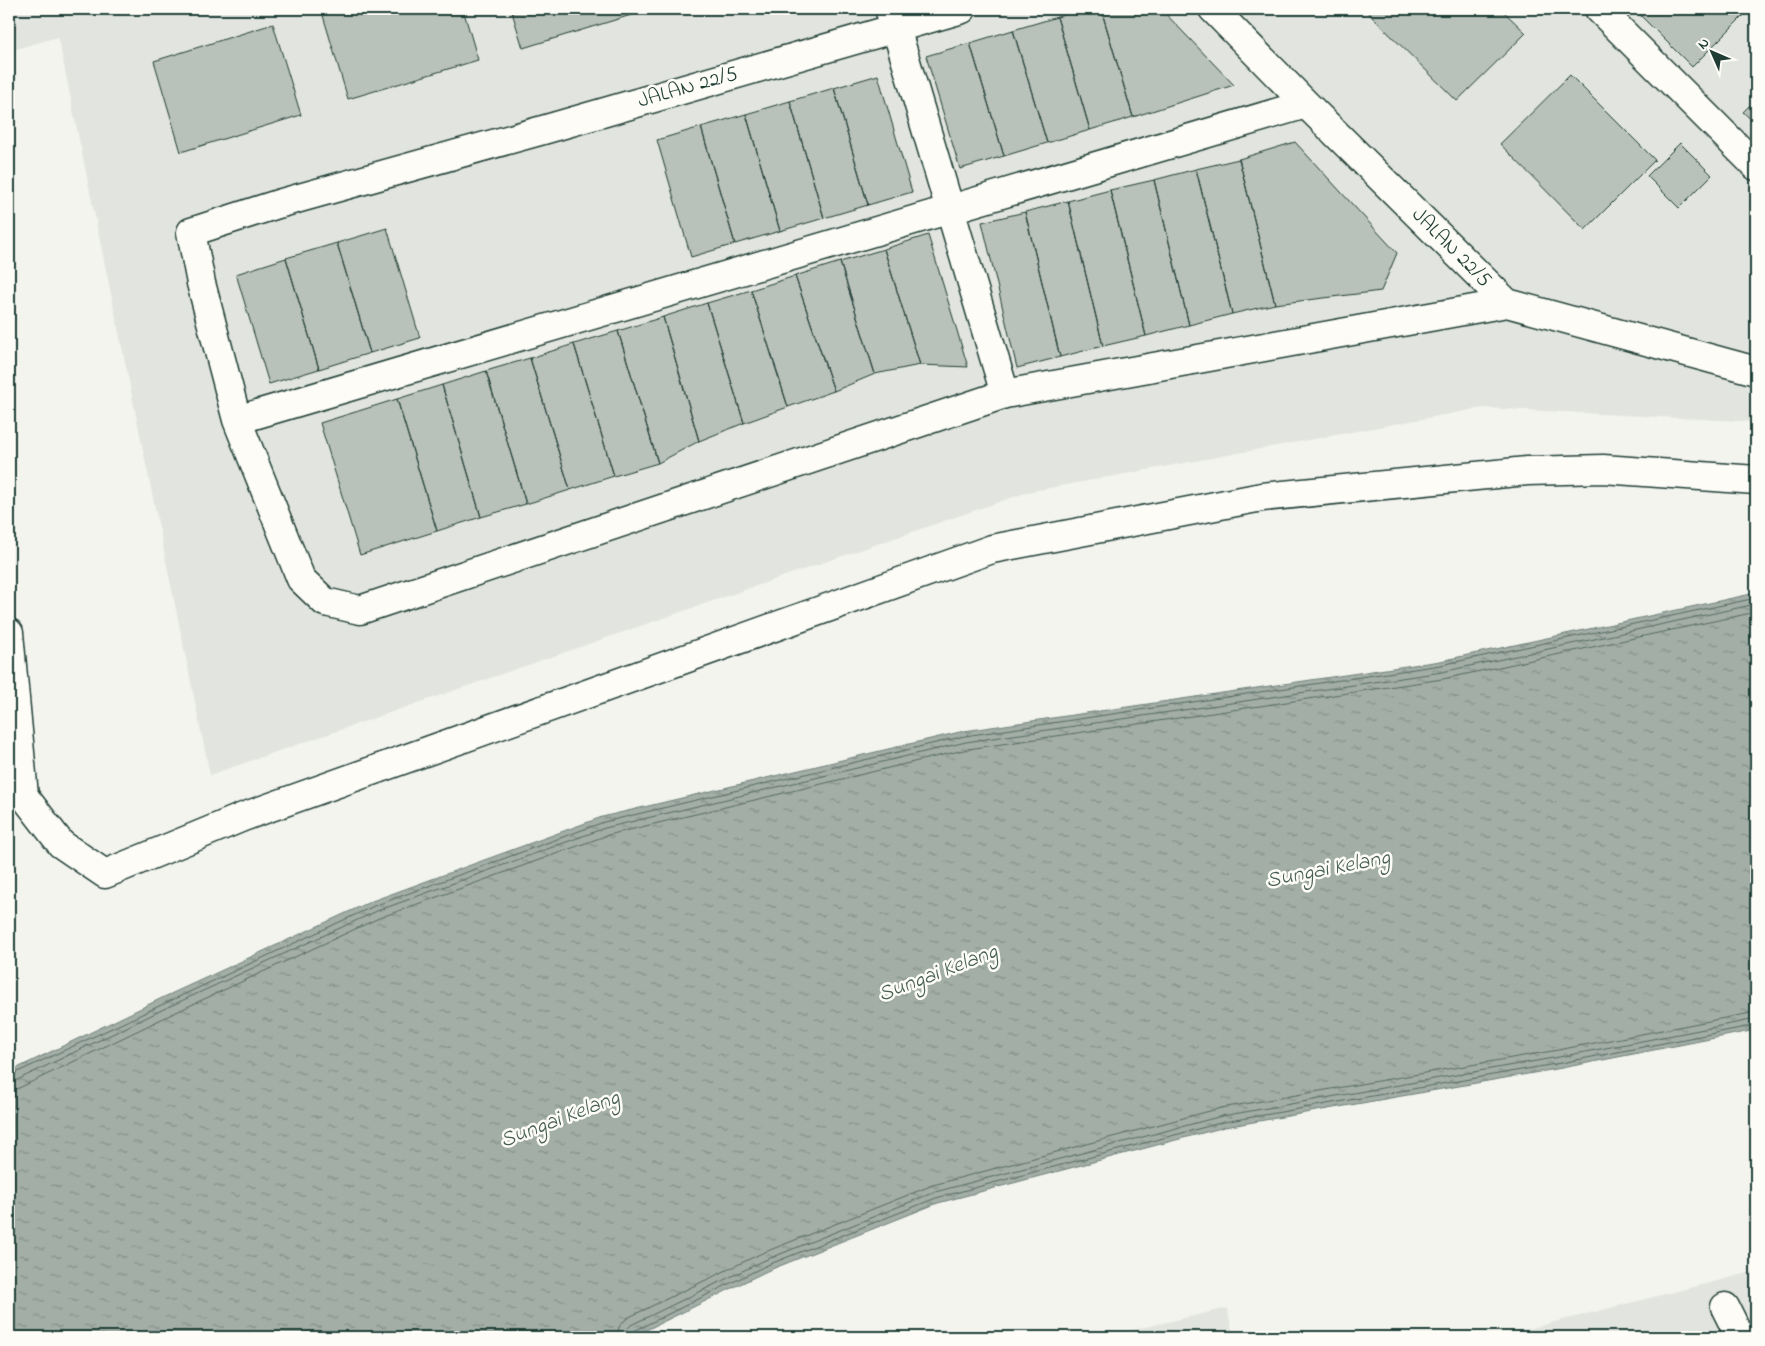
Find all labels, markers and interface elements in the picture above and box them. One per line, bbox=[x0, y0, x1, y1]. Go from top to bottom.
north arrow bbox=[1688, 28, 1738, 78]
text: N bbox=[1693, 33, 1715, 55]
street label: JALAN 22/5 bbox=[634, 59, 742, 117]
street label: JALAN 22/5 bbox=[1404, 201, 1498, 295]
water label: Sungai Kelang bbox=[1263, 842, 1394, 898]
water label: Sungai Kelang bbox=[874, 936, 1003, 1011]
water label: Sungai Kelang bbox=[496, 1082, 625, 1157]

